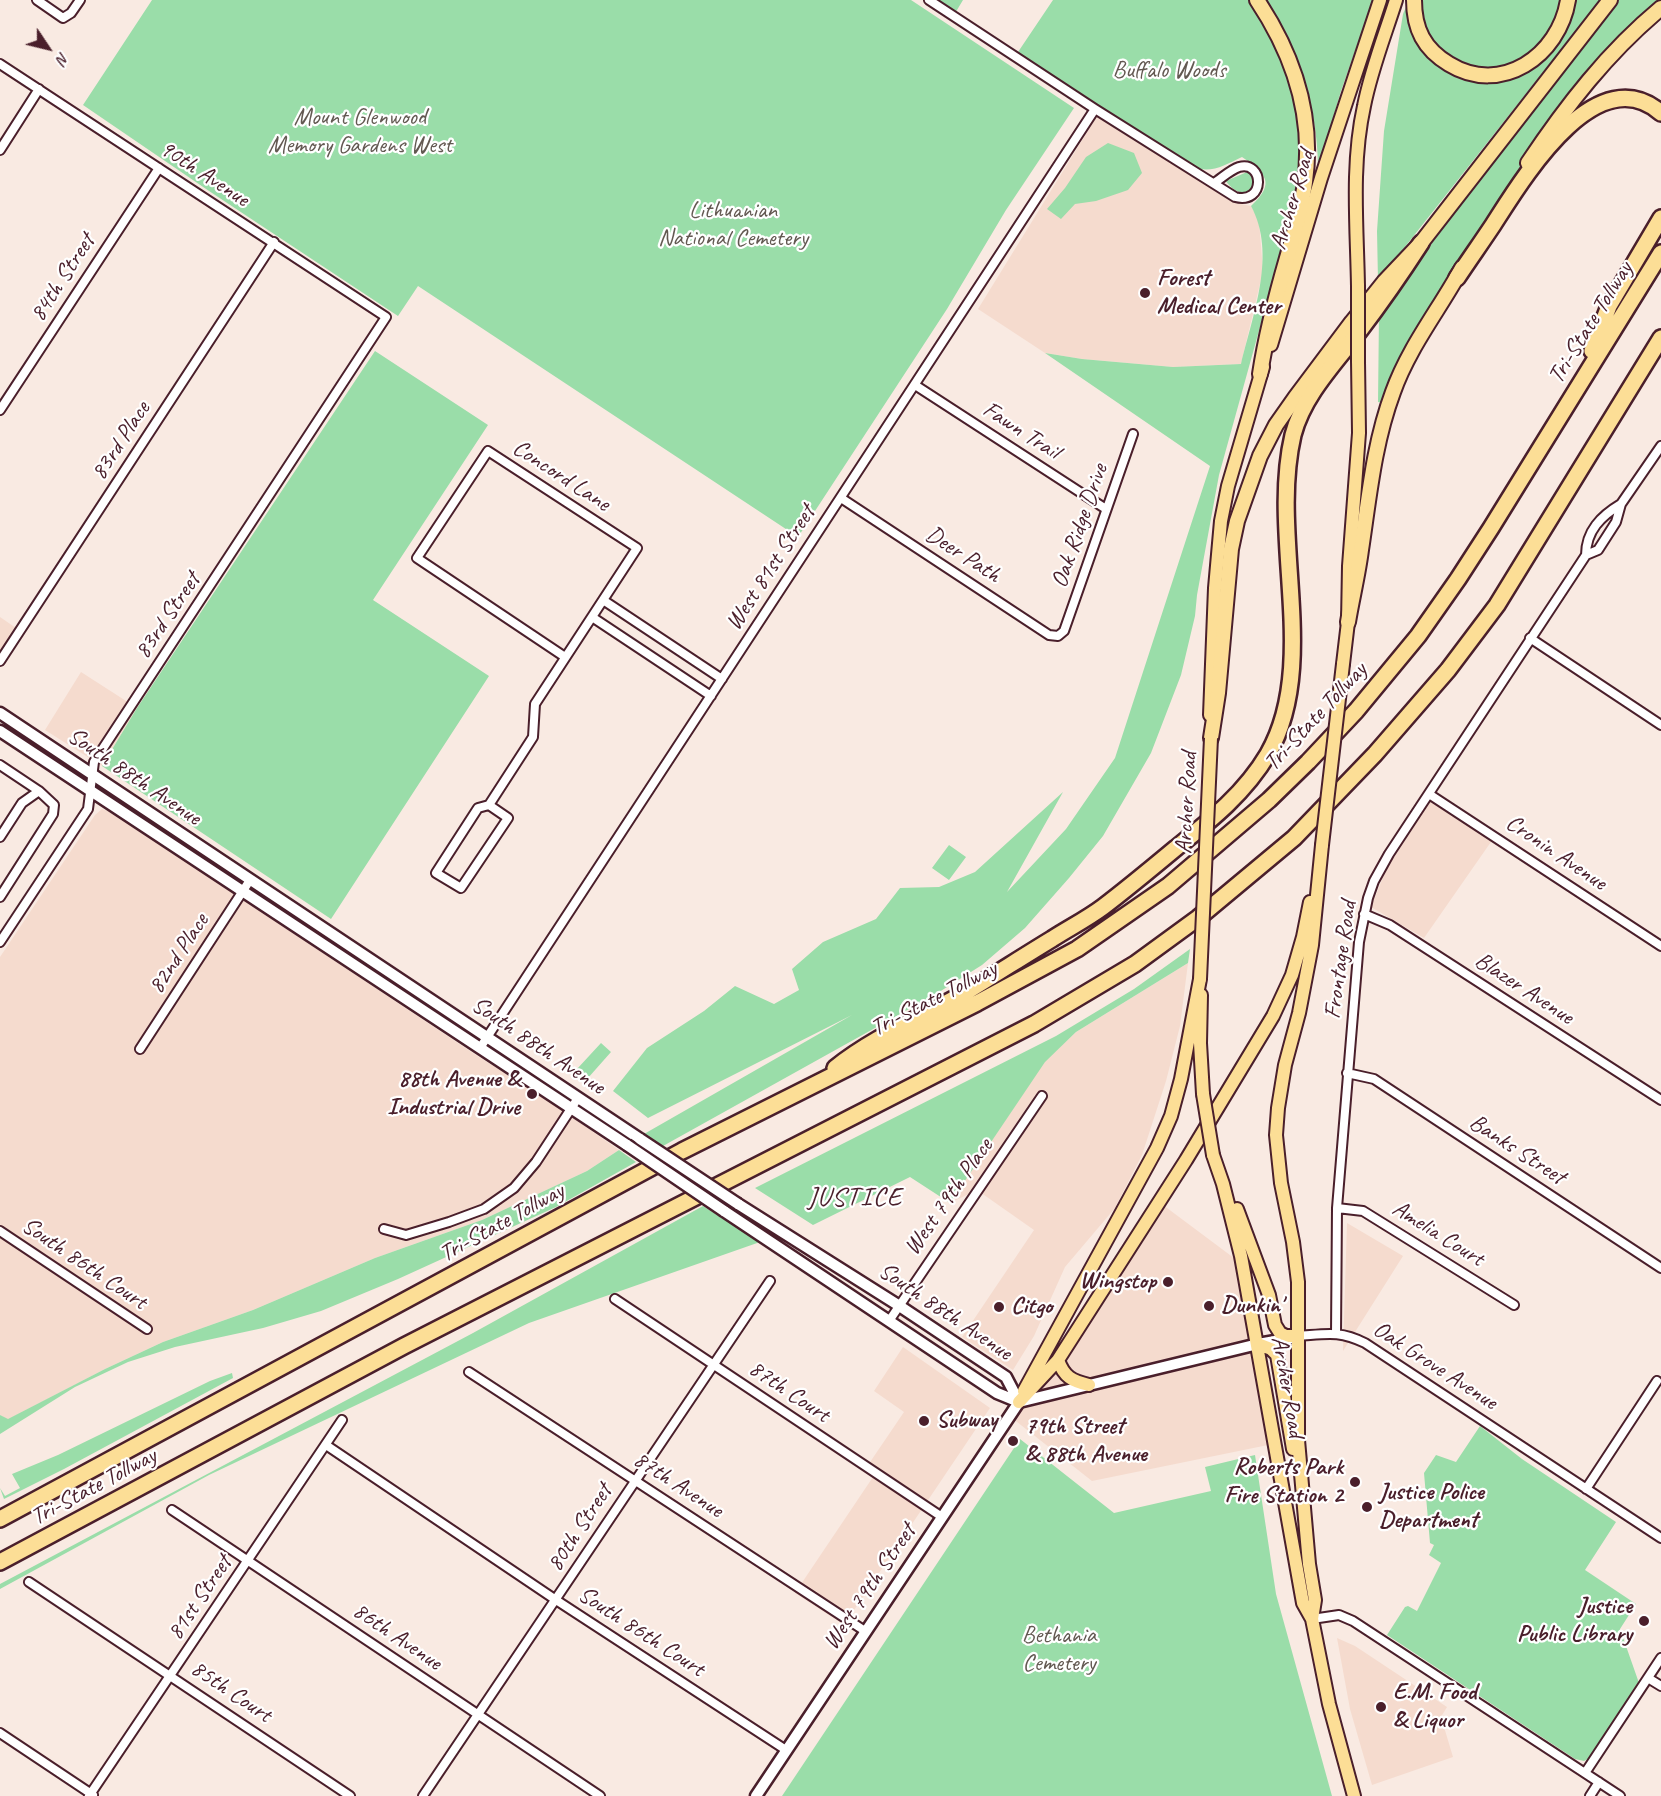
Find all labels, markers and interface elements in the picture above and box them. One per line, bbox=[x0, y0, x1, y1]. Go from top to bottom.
north arrow bbox=[18, 18, 78, 78]
text: N bbox=[52, 49, 74, 68]
park label: Buffalo Woods bbox=[1112, 57, 1226, 85]
park label: Mount Glenwood Memory Gardens West bbox=[268, 104, 452, 160]
street label: 90th Avenue bbox=[154, 134, 254, 214]
street label: Archer Road bbox=[1264, 147, 1322, 253]
park label: Lithuanian National Cemetery bbox=[658, 197, 808, 253]
street label: 84th Street bbox=[24, 229, 102, 327]
street label: Tri-State Tollway bbox=[1542, 257, 1640, 389]
place label: Forest Medical Center bbox=[1157, 265, 1281, 321]
marker: Forest Medical Center bbox=[1138, 286, 1152, 300]
street label: Fawn Trail bbox=[977, 395, 1065, 467]
street label: 83rd Place bbox=[85, 396, 157, 486]
street label: Concord Lane bbox=[507, 434, 615, 518]
street label: Oak Ridge Drive bbox=[1045, 460, 1115, 592]
street label: West 81st Street bbox=[720, 500, 822, 636]
street label: Deer Path bbox=[920, 520, 1006, 590]
street label: 83rd Street bbox=[129, 567, 207, 665]
street label: Tri-State Tollway bbox=[1258, 657, 1374, 777]
street label: South 88th Avenue bbox=[62, 722, 206, 832]
street label: Archer Road bbox=[1170, 751, 1204, 855]
street label: Cronin Avenue bbox=[1500, 809, 1612, 897]
street label: Frontage Road bbox=[1318, 899, 1364, 1021]
street label: 82nd Place bbox=[142, 909, 216, 999]
street label: Blazer Avenue bbox=[1469, 946, 1579, 1032]
street label: Tri-State Tollway bbox=[866, 955, 1002, 1043]
street label: South 88th Avenue bbox=[466, 991, 610, 1101]
place label: 88th Avenue & Industrial Drive bbox=[387, 1066, 520, 1122]
marker: 88th Avenue & Industrial Drive bbox=[525, 1087, 539, 1101]
street label: Banks Street bbox=[1464, 1108, 1570, 1192]
street label: West 79th Place bbox=[898, 1133, 1000, 1261]
street label: Tri-State Tollway bbox=[435, 1177, 569, 1269]
district label: JUSTICE bbox=[808, 1182, 902, 1214]
street label: Amelia Court bbox=[1387, 1195, 1489, 1273]
street label: South 86th Court bbox=[16, 1212, 152, 1316]
street label: South 88th Avenue bbox=[873, 1257, 1017, 1367]
place label: Wingstop bbox=[1079, 1268, 1156, 1296]
marker: Wingstop bbox=[1161, 1275, 1175, 1289]
place label: Dunkin' bbox=[1221, 1292, 1282, 1320]
place label: Citgo bbox=[1011, 1293, 1053, 1321]
marker: Dunkin' bbox=[1202, 1299, 1216, 1313]
marker: Citgo bbox=[992, 1300, 1006, 1314]
street label: Oak Grove Avenue bbox=[1367, 1315, 1503, 1417]
street label: Archer Road bbox=[1264, 1334, 1310, 1440]
street label: 87th Court bbox=[743, 1354, 835, 1430]
place label: Subway bbox=[936, 1407, 997, 1435]
place label: 79th Street & 88th Avenue bbox=[1025, 1413, 1147, 1469]
marker: Subway bbox=[917, 1414, 931, 1428]
marker: 79th Street & 88th Avenue bbox=[1006, 1434, 1020, 1448]
street label: Tri-State Tollway bbox=[26, 1442, 162, 1532]
street label: 87th Avenue bbox=[628, 1445, 728, 1525]
place label: Roberts Park Fire Station 2 bbox=[1224, 1454, 1343, 1510]
marker: Roberts Park Fire Station 2 bbox=[1348, 1475, 1362, 1489]
street label: 80th Street bbox=[541, 1479, 619, 1577]
place label: Justice Police Department bbox=[1379, 1479, 1484, 1535]
marker: Justice Police Department bbox=[1360, 1500, 1374, 1514]
street label: West 79th Street bbox=[817, 1519, 923, 1655]
street label: 81st Street bbox=[161, 1550, 239, 1646]
street label: South 86th Court bbox=[572, 1580, 710, 1684]
place label: Justice Public Library bbox=[1517, 1593, 1632, 1649]
street label: 86th Avenue bbox=[347, 1597, 447, 1677]
marker: Justice Public Library bbox=[1637, 1614, 1651, 1628]
park label: Bethania Cemetery bbox=[1022, 1622, 1096, 1678]
street label: 85th Court bbox=[185, 1654, 277, 1730]
place label: E.M. Food & Liquor bbox=[1393, 1679, 1476, 1735]
marker: E.M. Food & Liquor bbox=[1374, 1700, 1388, 1714]

